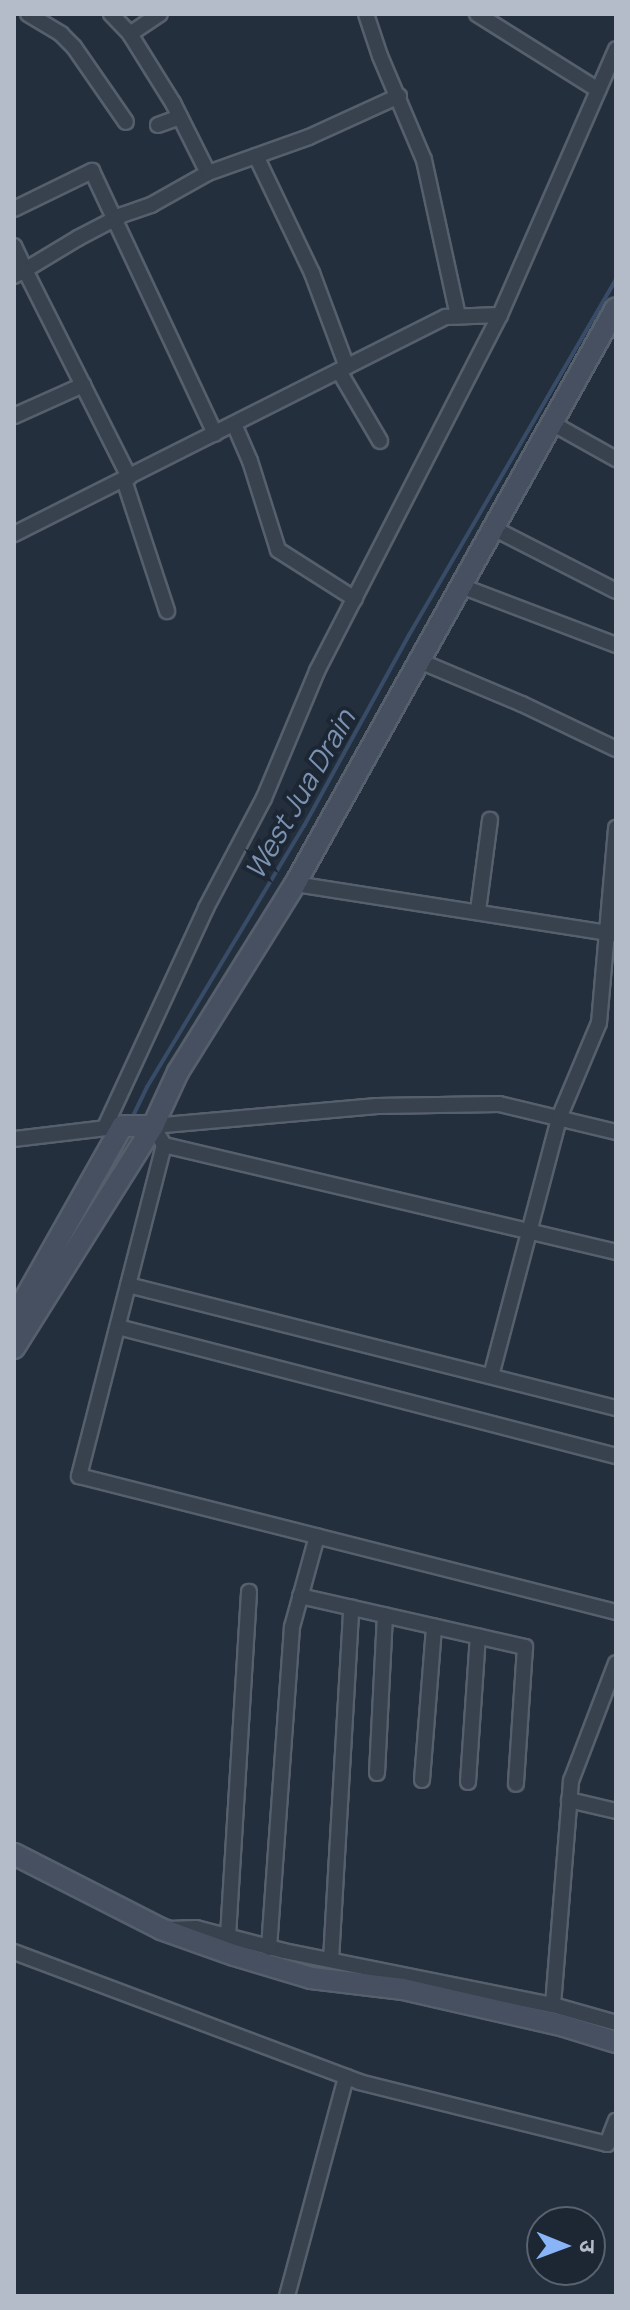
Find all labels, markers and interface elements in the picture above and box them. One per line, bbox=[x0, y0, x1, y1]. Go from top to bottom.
water label: West Jua Drain bbox=[237, 703, 361, 885]
north arrow bbox=[526, 2206, 606, 2286]
text: उ bbox=[573, 2240, 603, 2253]

